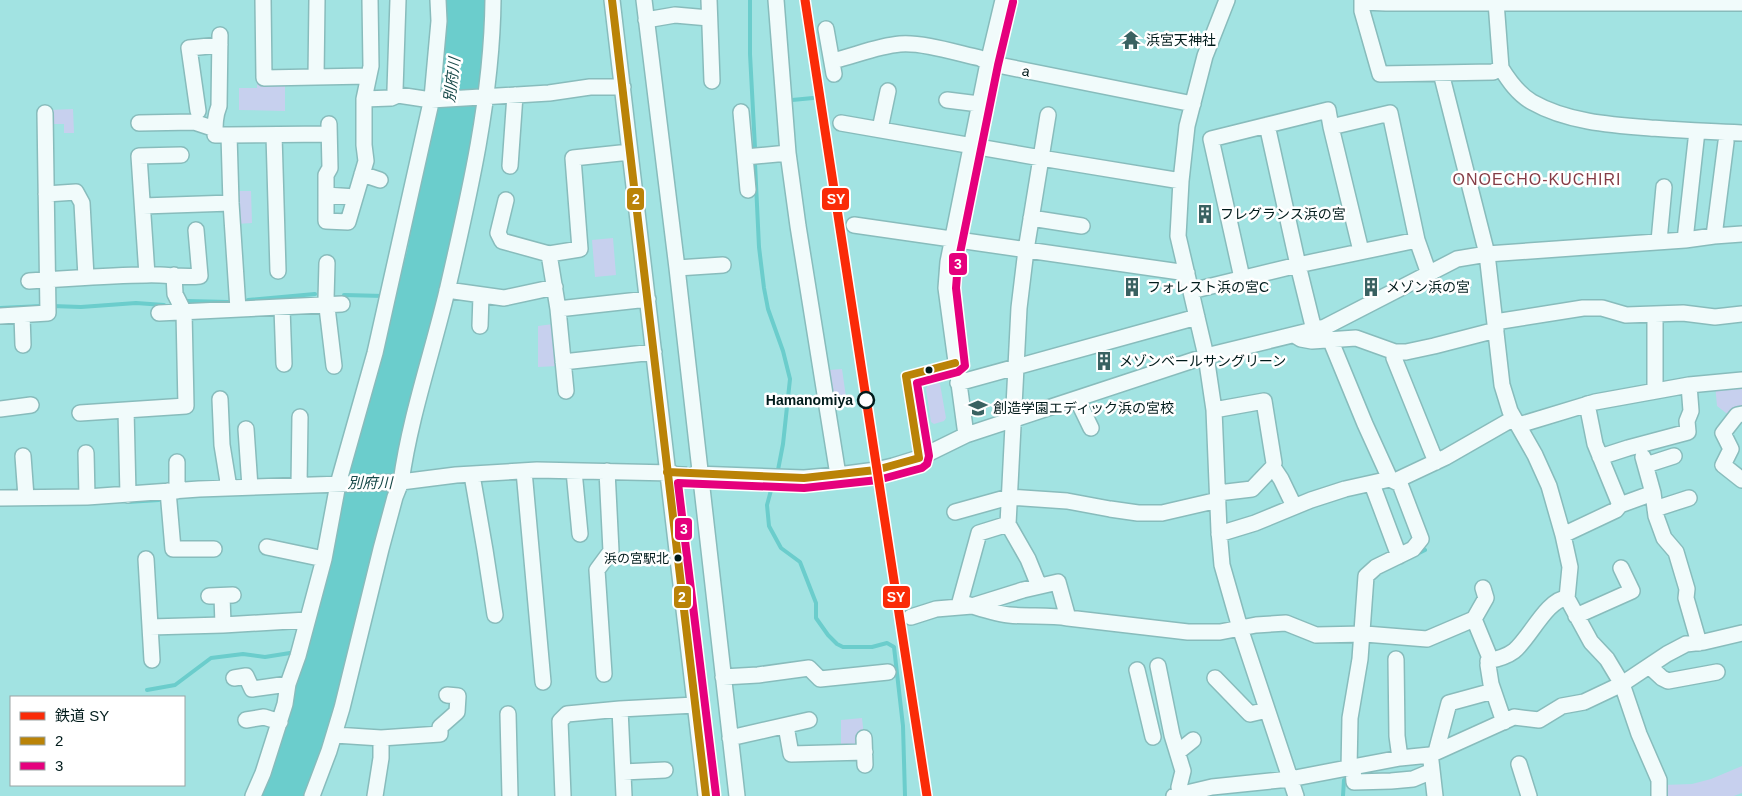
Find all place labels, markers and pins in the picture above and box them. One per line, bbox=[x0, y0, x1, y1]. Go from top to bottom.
temple icon: 浜宮天神社 bbox=[1120, 29, 1142, 51]
place label: 浜宮天神社 bbox=[1146, 32, 1216, 48]
building icon: フレグランス浜の宮 bbox=[1194, 203, 1216, 225]
place label: フレグランス浜の宮 bbox=[1220, 206, 1346, 222]
building icon: フォレスト浜の宮C bbox=[1121, 276, 1143, 298]
building icon: メゾン浜の宮 bbox=[1360, 276, 1382, 298]
place label: フォレスト浜の宮C bbox=[1147, 279, 1269, 295]
place label: メゾン浜の宮 bbox=[1386, 279, 1470, 295]
building icon: メゾンベールサングリーン bbox=[1093, 350, 1115, 372]
place label: メゾンベールサングリーン bbox=[1119, 353, 1286, 369]
unlabelled marker bbox=[924, 365, 934, 375]
marker: Hamanomiya bbox=[857, 391, 875, 409]
place label: Hamanomiya bbox=[766, 392, 853, 408]
school or university icon: 創造学園エディック浜の宮校 bbox=[967, 397, 989, 419]
place label: 創造学園エディック浜の宮校 bbox=[993, 400, 1174, 416]
place label: 浜の宮駅北 bbox=[604, 551, 669, 566]
marker: 浜の宮駅北 bbox=[673, 553, 683, 563]

